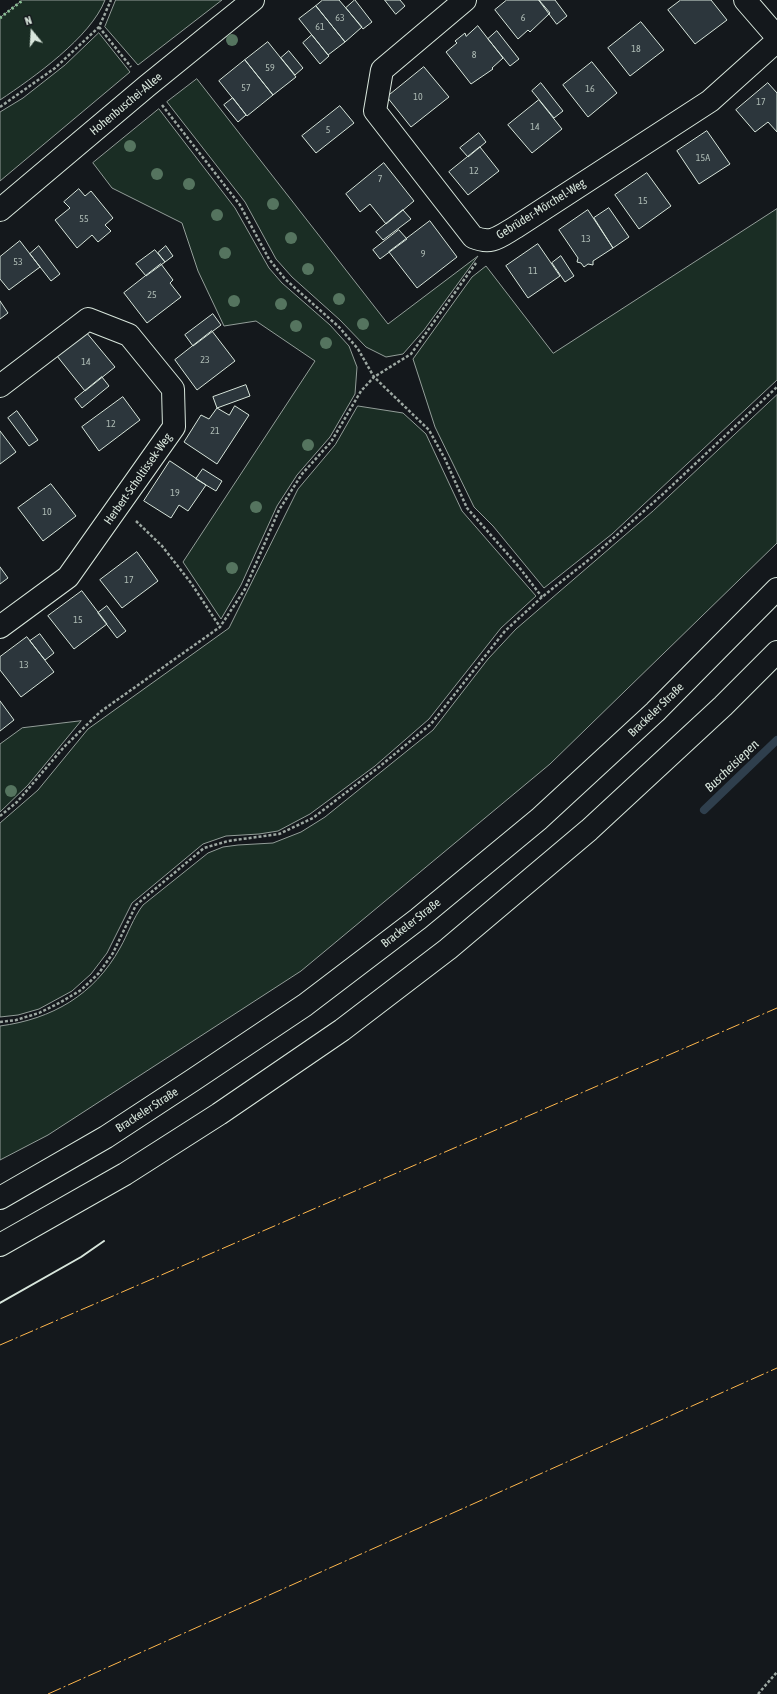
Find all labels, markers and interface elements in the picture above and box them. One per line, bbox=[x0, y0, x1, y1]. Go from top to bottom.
north arrow bbox=[12, 12, 52, 52]
house number: 63 bbox=[335, 12, 345, 24]
house number: 6 bbox=[521, 12, 525, 24]
text: N bbox=[23, 14, 33, 27]
house number: 61 bbox=[315, 21, 325, 33]
house number: 18 bbox=[631, 43, 641, 55]
house number: 8 bbox=[472, 49, 476, 61]
house number: 59 bbox=[265, 62, 275, 74]
street label: Hohenbuschei-Allee bbox=[87, 70, 165, 138]
house number: 57 bbox=[241, 82, 251, 94]
house number: 16 bbox=[585, 83, 595, 95]
house number: 10 bbox=[413, 91, 423, 103]
house number: 17 bbox=[756, 96, 766, 108]
house number: 14 bbox=[530, 121, 540, 133]
house number: 5 bbox=[326, 124, 330, 136]
house number: 15A bbox=[696, 152, 710, 164]
house number: 12 bbox=[469, 165, 479, 177]
house number: 7 bbox=[378, 173, 382, 185]
street label: Gebrüder-Mörchel-Weg bbox=[494, 176, 588, 242]
house number: 15 bbox=[638, 195, 648, 207]
house number: 55 bbox=[79, 213, 89, 225]
house number: 13 bbox=[581, 233, 591, 245]
house number: 9 bbox=[421, 248, 425, 260]
house number: 53 bbox=[13, 256, 23, 268]
house number: 11 bbox=[528, 265, 538, 277]
house number: 25 bbox=[147, 289, 157, 301]
house number: 23 bbox=[200, 354, 210, 366]
house number: 14 bbox=[81, 356, 91, 368]
house number: 12 bbox=[106, 418, 116, 430]
house number: 21 bbox=[210, 425, 220, 437]
street label: Herbert-Scholtissek-Weg bbox=[101, 430, 175, 528]
house number: 19 bbox=[170, 487, 180, 499]
house number: 10 bbox=[42, 506, 52, 518]
house number: 17 bbox=[124, 574, 134, 586]
house number: 15 bbox=[73, 614, 83, 626]
house number: 13 bbox=[19, 659, 29, 671]
street label: Brackeler Straße bbox=[625, 680, 687, 740]
water label: Buscheisiepen bbox=[702, 736, 762, 796]
street label: Brackeler Straße bbox=[378, 895, 444, 951]
street label: Brackeler Straße bbox=[113, 1084, 181, 1136]

